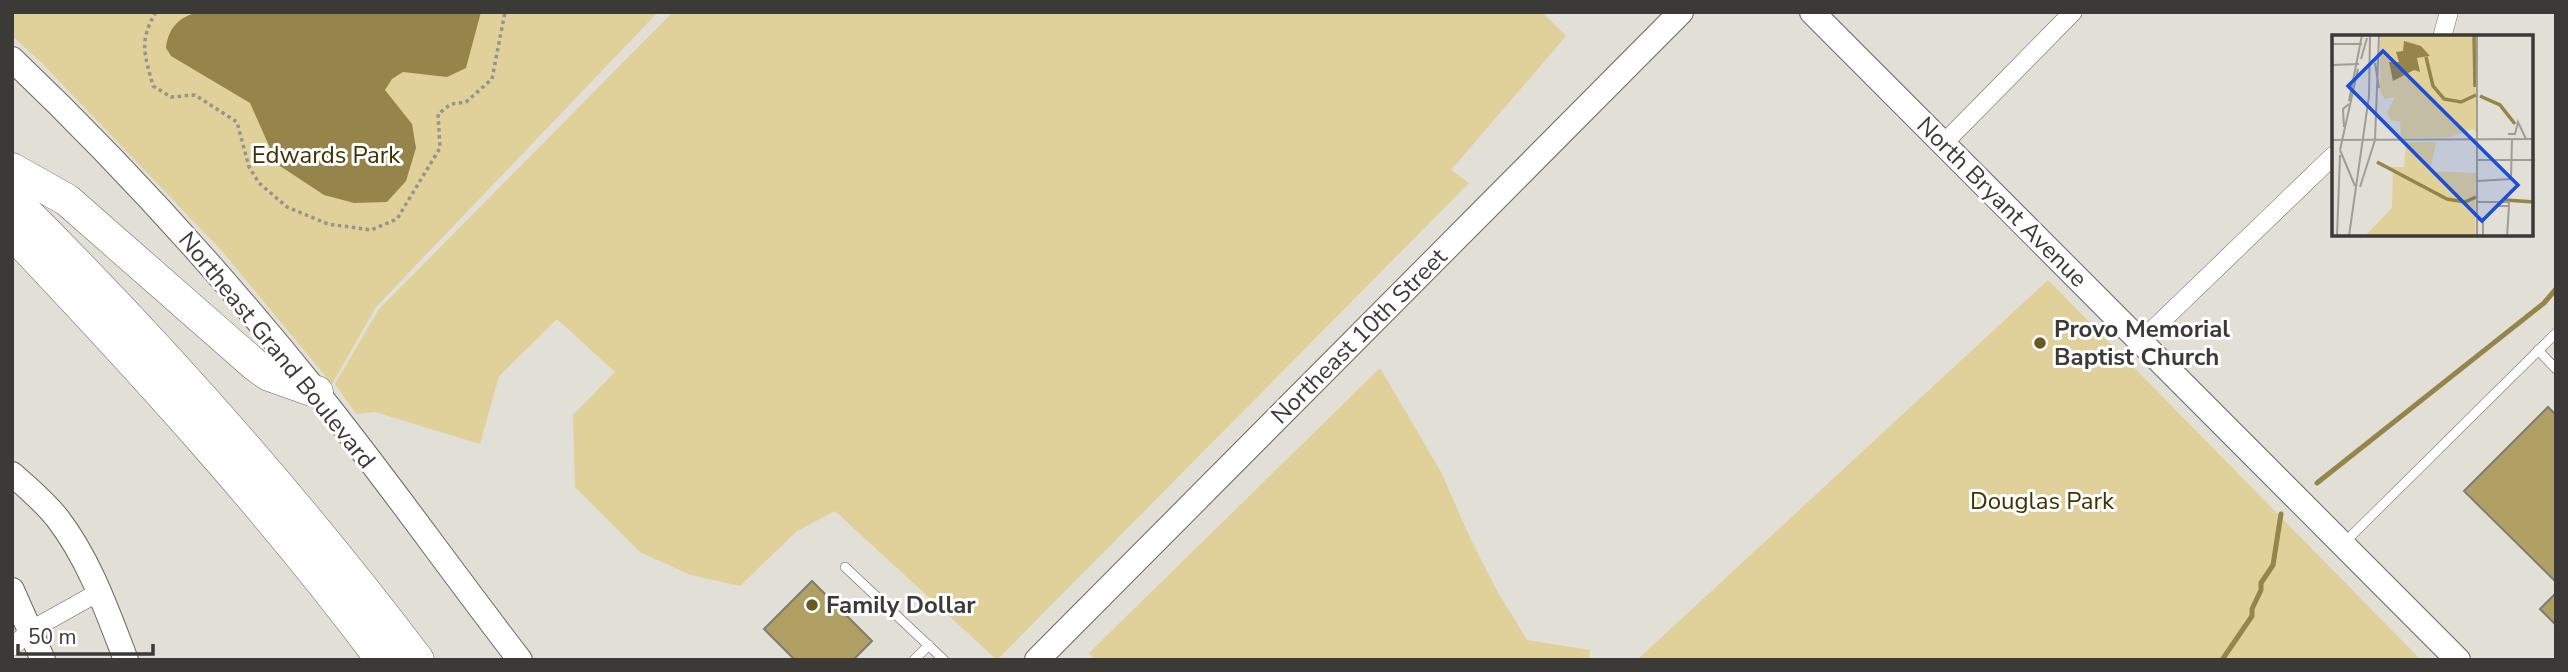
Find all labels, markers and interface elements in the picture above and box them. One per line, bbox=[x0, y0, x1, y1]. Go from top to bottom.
inset map bbox=[2332, 35, 2533, 236]
street label: North Bryant Avenue bbox=[1910, 110, 2094, 294]
park label: Edwards Park bbox=[252, 139, 401, 171]
street label: Northeast Grand Boulevard bbox=[171, 225, 383, 475]
street label: Northeast 10th Street bbox=[1264, 241, 1454, 431]
place label: Provo Memorial Baptist Church bbox=[2054, 313, 2230, 373]
marker: Provo Memorial Baptist Church bbox=[2032, 335, 2048, 351]
park label: Douglas Park bbox=[1970, 485, 2115, 517]
place label: Family Dollar bbox=[826, 589, 976, 621]
marker: Family Dollar bbox=[804, 597, 820, 613]
scale bar bbox=[18, 612, 152, 656]
text: 50 m bbox=[28, 623, 77, 651]

